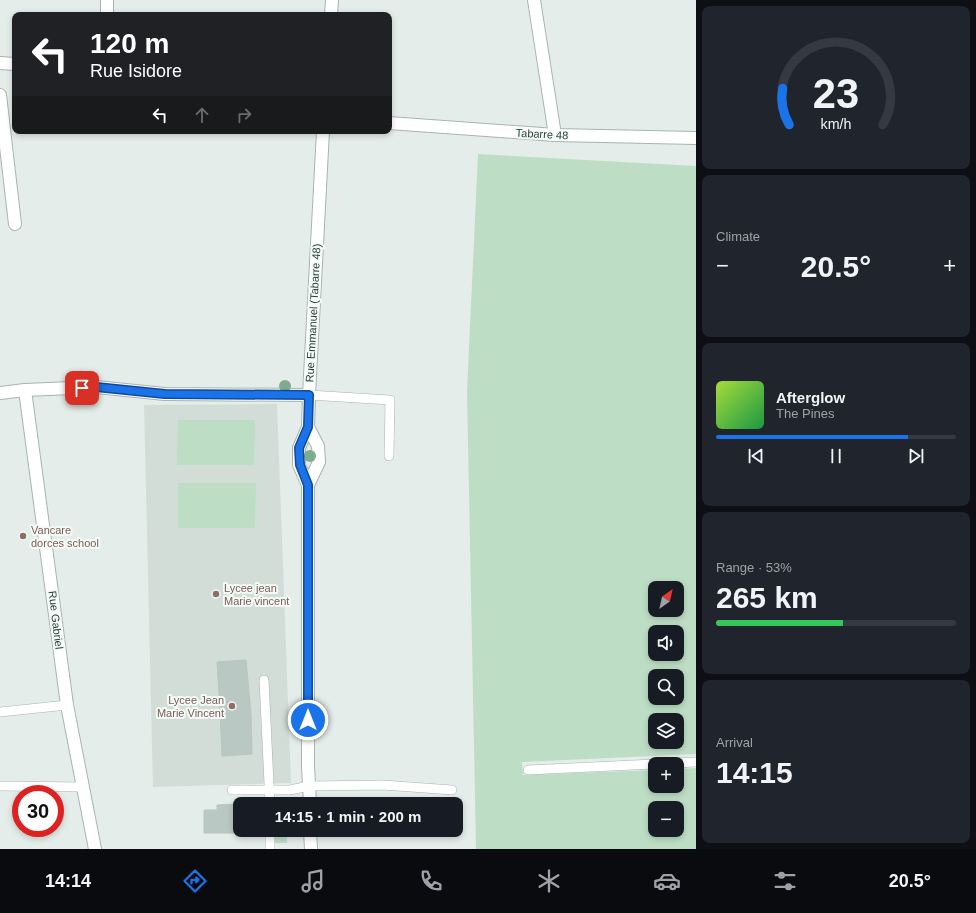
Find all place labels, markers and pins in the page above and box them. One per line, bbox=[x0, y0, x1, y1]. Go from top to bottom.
pin bbox=[65, 371, 99, 405]
place label: Vancare dorces school bbox=[31, 524, 99, 549]
marker: Vancare dorces school bbox=[18, 531, 28, 541]
place label: Lycee jean Marie vincent bbox=[224, 582, 289, 607]
marker: Lycee jean Marie vincent bbox=[211, 589, 221, 599]
place label: Lycee Jean Marie Vincent bbox=[157, 694, 224, 719]
marker: Lycee Jean Marie Vincent bbox=[227, 701, 237, 711]

